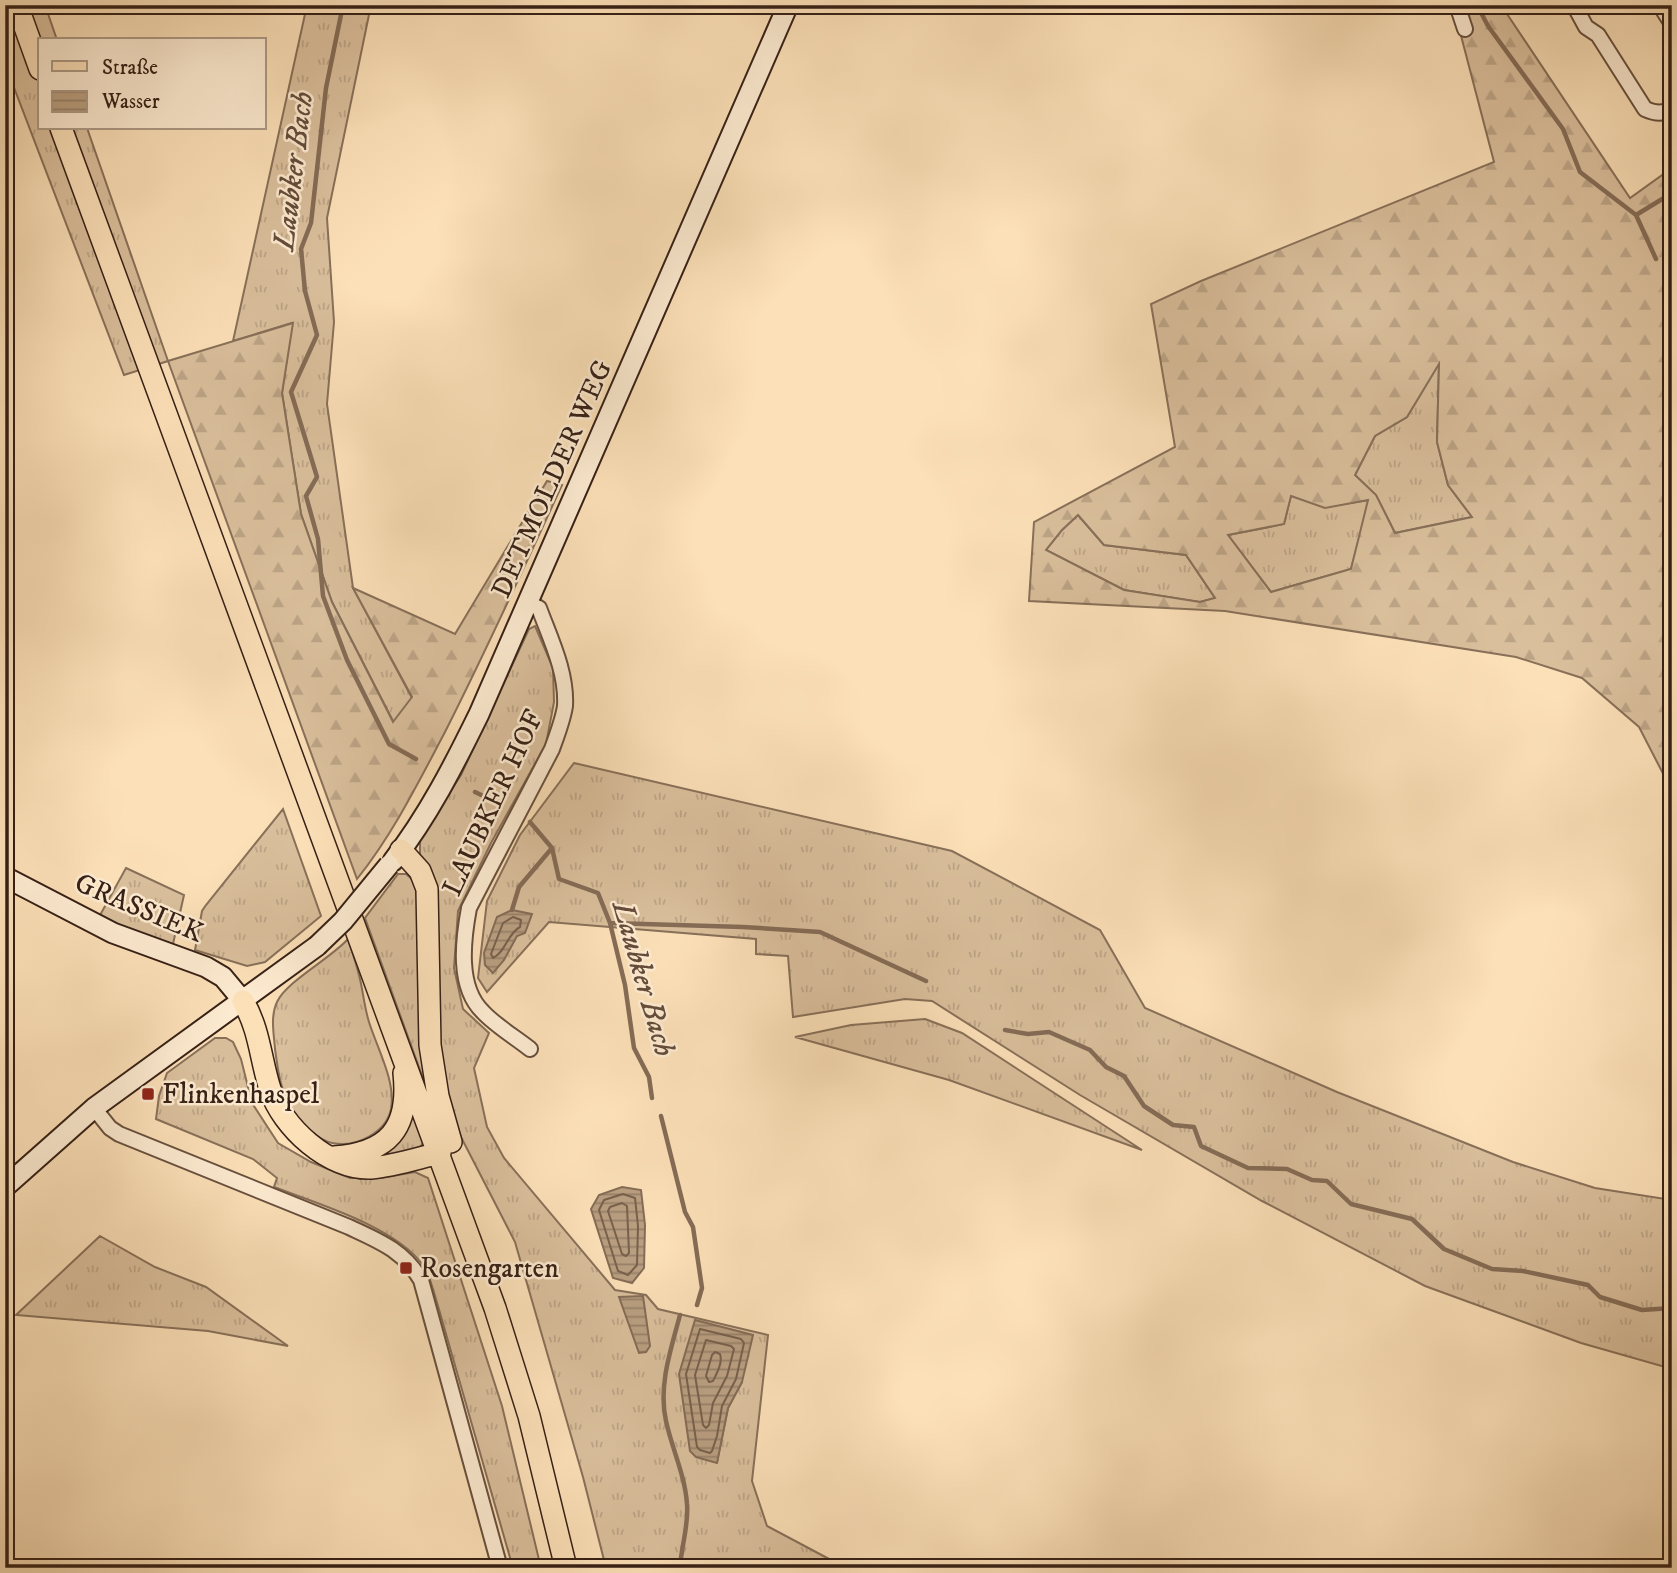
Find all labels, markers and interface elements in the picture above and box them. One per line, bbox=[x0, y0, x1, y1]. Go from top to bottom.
legend bbox=[38, 38, 266, 130]
text: Straße bbox=[102, 55, 158, 81]
text: Wasser bbox=[101, 89, 160, 115]
water label: Laubker Bach bbox=[266, 90, 322, 254]
street label: DETMOLDER WEG bbox=[484, 355, 620, 603]
street label: LAUBKER HOF bbox=[435, 704, 551, 902]
street label: GRASSIEK bbox=[69, 865, 209, 951]
water label: Laubker Bach bbox=[603, 895, 683, 1061]
place label: Flinkenhaspel bbox=[162, 1077, 320, 1112]
marker: Flinkenhaspel bbox=[140, 1086, 156, 1102]
place label: Rosengarten bbox=[420, 1251, 559, 1286]
marker: Rosengarten bbox=[398, 1260, 414, 1276]

